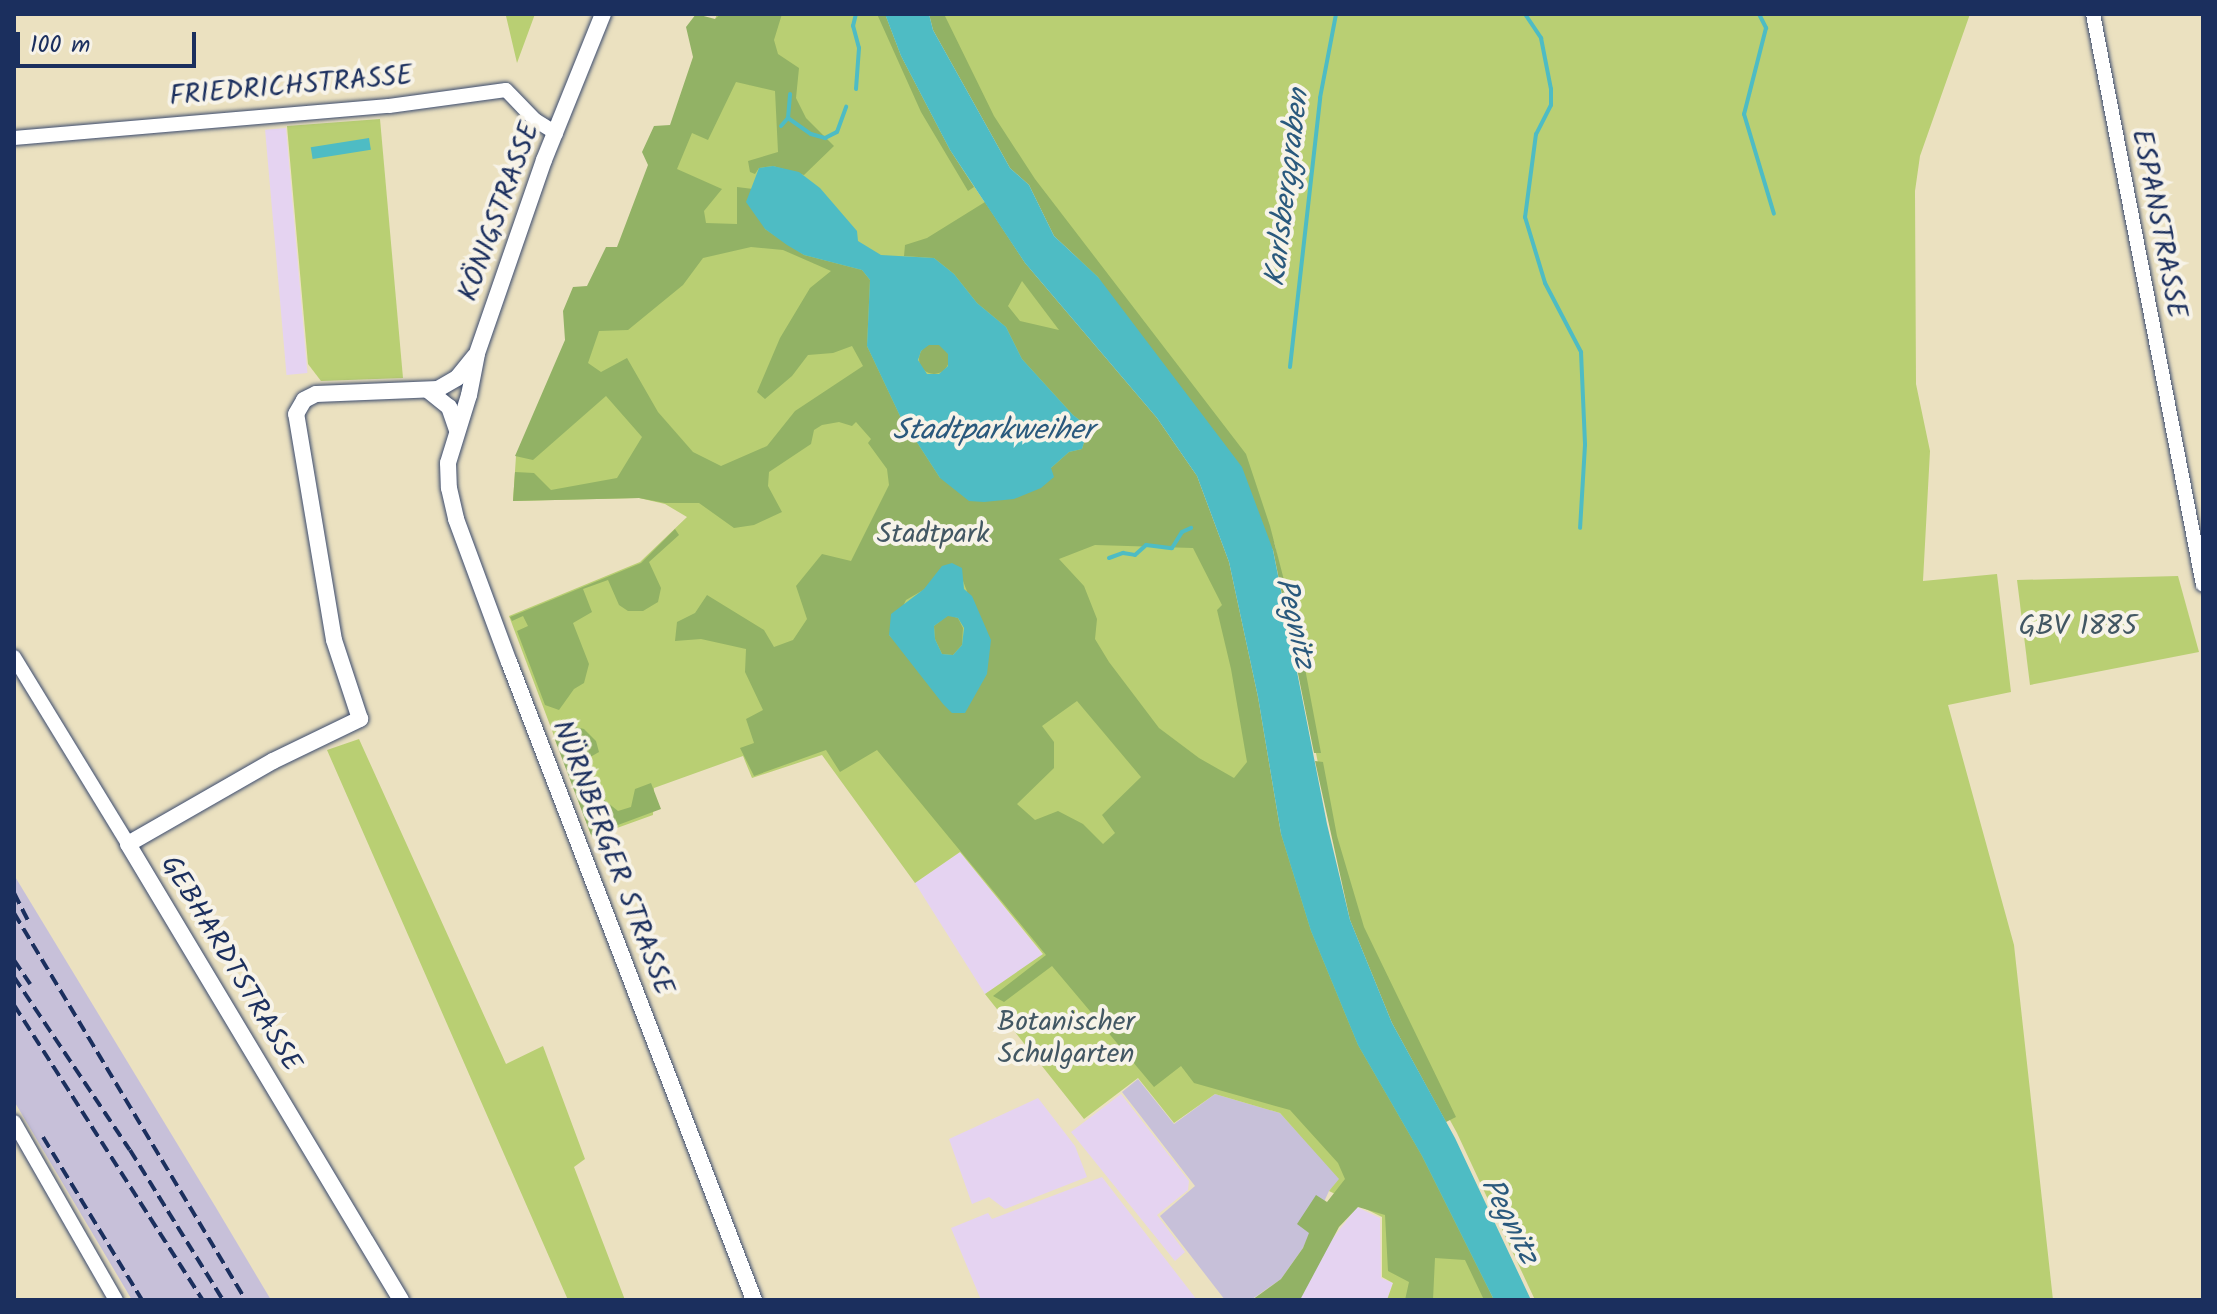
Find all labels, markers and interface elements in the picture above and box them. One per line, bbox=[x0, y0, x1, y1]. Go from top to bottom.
scale bar bbox=[20, 16, 200, 66]
text: 100 m bbox=[30, 26, 90, 65]
street label: FRIEDRICHSTRASSE bbox=[168, 60, 414, 114]
water label: Karlsberggraben bbox=[1258, 87, 1318, 289]
street label: KÖNIGSTRASSE bbox=[452, 118, 548, 306]
street label: ESPANSTRASSE bbox=[2123, 127, 2193, 321]
water label: Stadtparkweiher bbox=[893, 413, 1093, 449]
park label: Stadtpark bbox=[877, 518, 989, 552]
water label: Pegnitz bbox=[1266, 574, 1322, 672]
park label: GBV 1885 bbox=[2019, 610, 2137, 644]
street label: NÜRNBERGER STRASSE bbox=[544, 716, 680, 1000]
street label: GEBHARDTSTRASSE bbox=[152, 850, 308, 1078]
park label: Botanischer Schulgarten bbox=[997, 1006, 1135, 1072]
water label: Pegnitz bbox=[1472, 1172, 1546, 1270]

